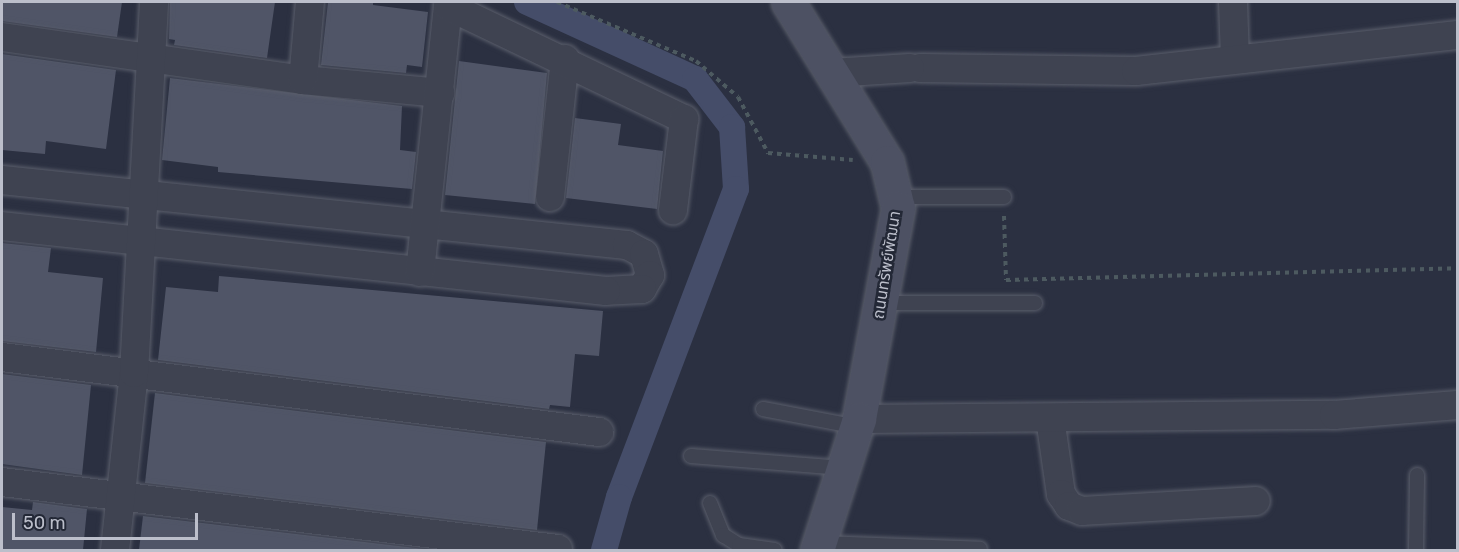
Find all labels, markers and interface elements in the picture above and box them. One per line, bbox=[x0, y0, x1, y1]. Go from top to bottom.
street label: ถนนทรัพย์พัฒนา bbox=[869, 210, 905, 320]
scale bar bbox=[15, 501, 201, 539]
text: 50 m bbox=[23, 512, 66, 534]

